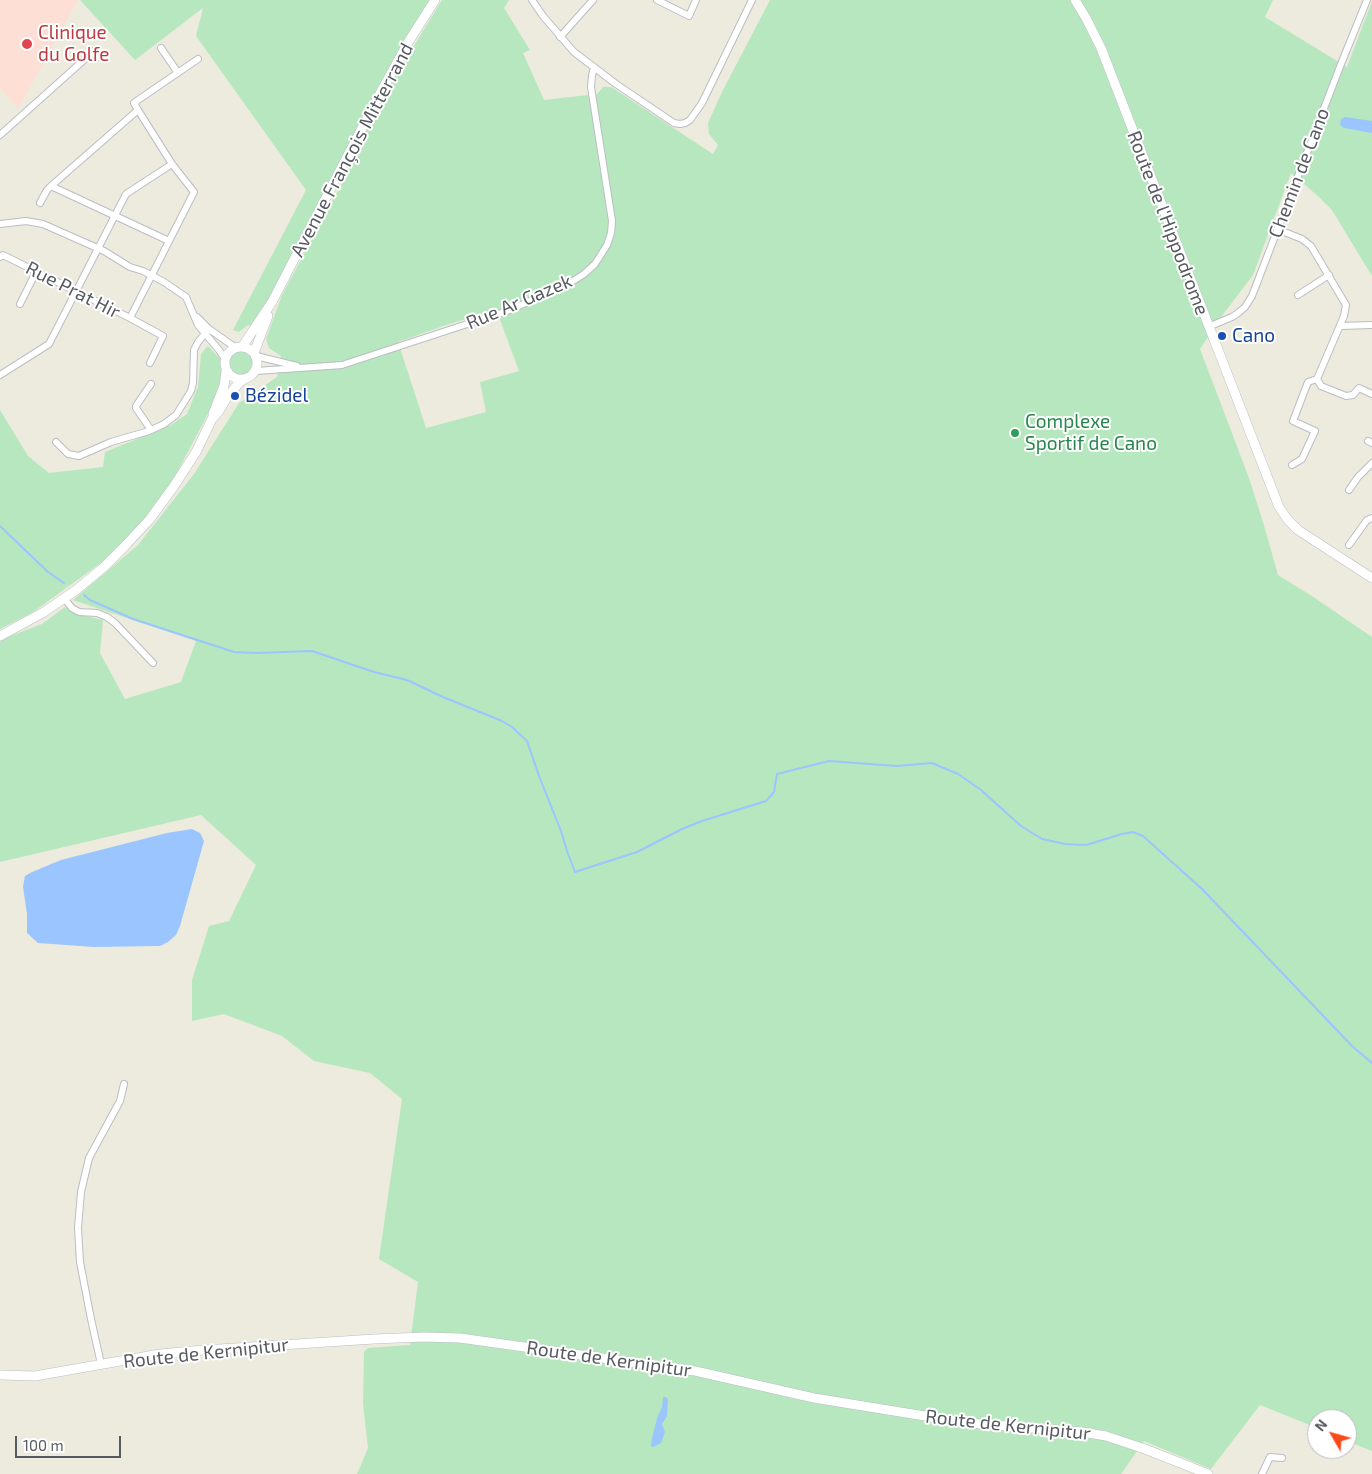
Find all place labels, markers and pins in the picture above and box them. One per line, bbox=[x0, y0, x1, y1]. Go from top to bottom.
place label: Clinique du Golfe bbox=[38, 22, 110, 66]
marker: Clinique du Golfe bbox=[20, 37, 34, 51]
place label: Cano bbox=[1232, 325, 1275, 347]
marker: Cano bbox=[1216, 330, 1228, 342]
place label: Bézidel bbox=[245, 385, 308, 407]
marker: Bézidel bbox=[229, 390, 241, 402]
place label: Complexe Sportif de Cano bbox=[1025, 411, 1157, 455]
marker: Complexe Sportif de Cano bbox=[1009, 427, 1021, 439]

